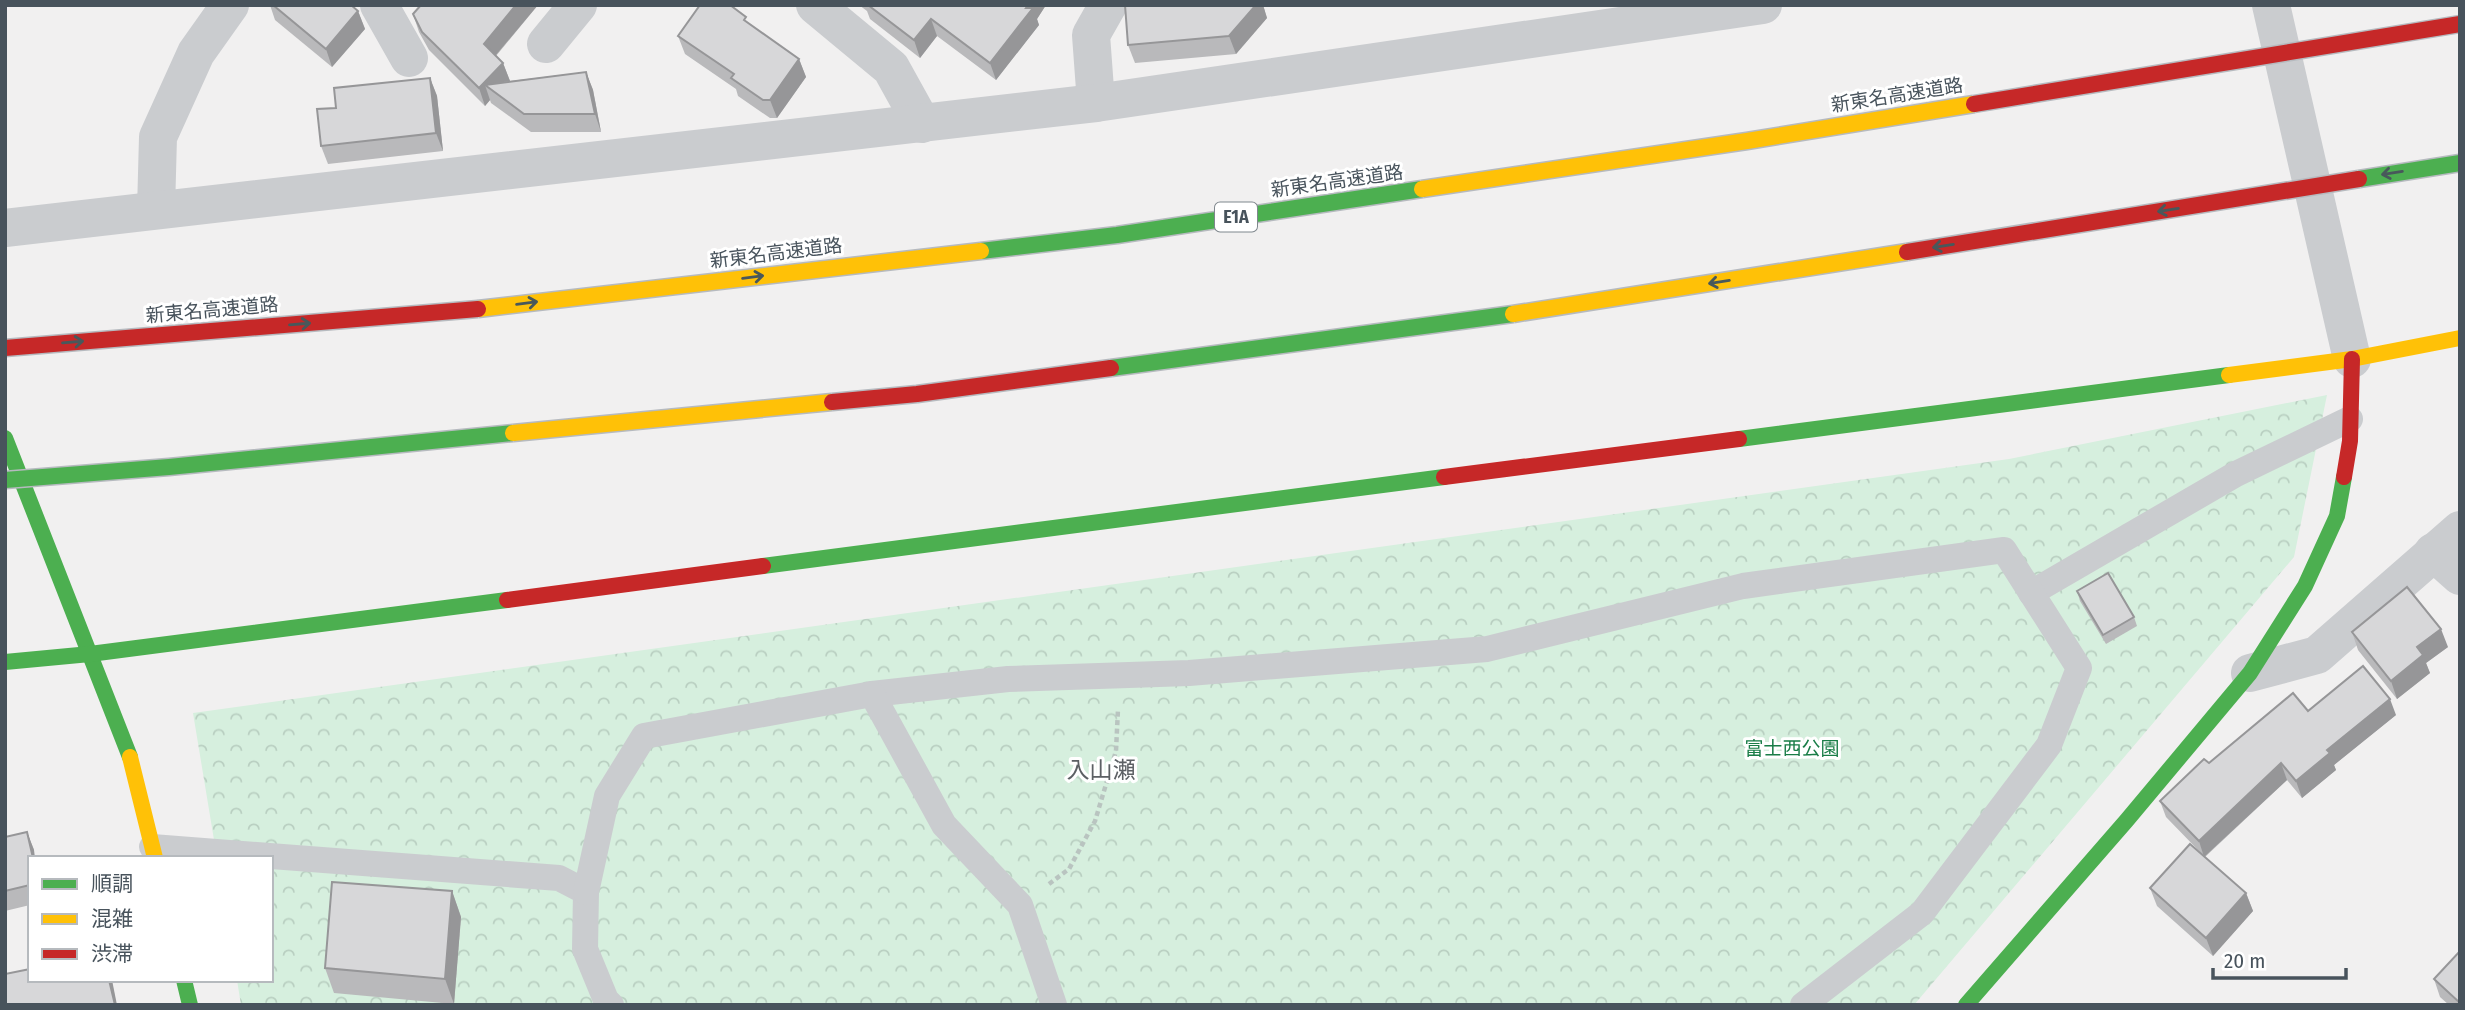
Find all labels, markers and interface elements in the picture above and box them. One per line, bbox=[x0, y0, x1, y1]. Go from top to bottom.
street label: 新東名高速道路 bbox=[1830, 73, 1964, 117]
street label: 新東名高速道路 bbox=[1270, 160, 1404, 202]
one-way arrow bbox=[2381, 167, 2404, 180]
road number: E1A bbox=[1215, 202, 1257, 232]
one-way arrow bbox=[2157, 204, 2180, 217]
street label: 新東名高速道路 bbox=[709, 233, 843, 273]
one-way arrow bbox=[1932, 240, 1955, 253]
one-way arrow bbox=[741, 270, 763, 283]
one-way arrow bbox=[1708, 276, 1731, 289]
street label: 新東名高速道路 bbox=[145, 293, 279, 327]
one-way arrow bbox=[515, 296, 537, 309]
one-way arrow bbox=[288, 317, 311, 330]
one-way arrow bbox=[61, 335, 84, 348]
park label: 富士西公園 bbox=[1744, 737, 1840, 760]
district label: 入山瀬 bbox=[1067, 756, 1136, 784]
legend bbox=[28, 856, 273, 982]
text: 順調 bbox=[91, 871, 133, 897]
text: 混雑 bbox=[91, 906, 133, 932]
scale bar bbox=[2213, 936, 2346, 980]
text: 渋滞 bbox=[91, 941, 133, 967]
text: 20 m bbox=[2224, 948, 2265, 974]

